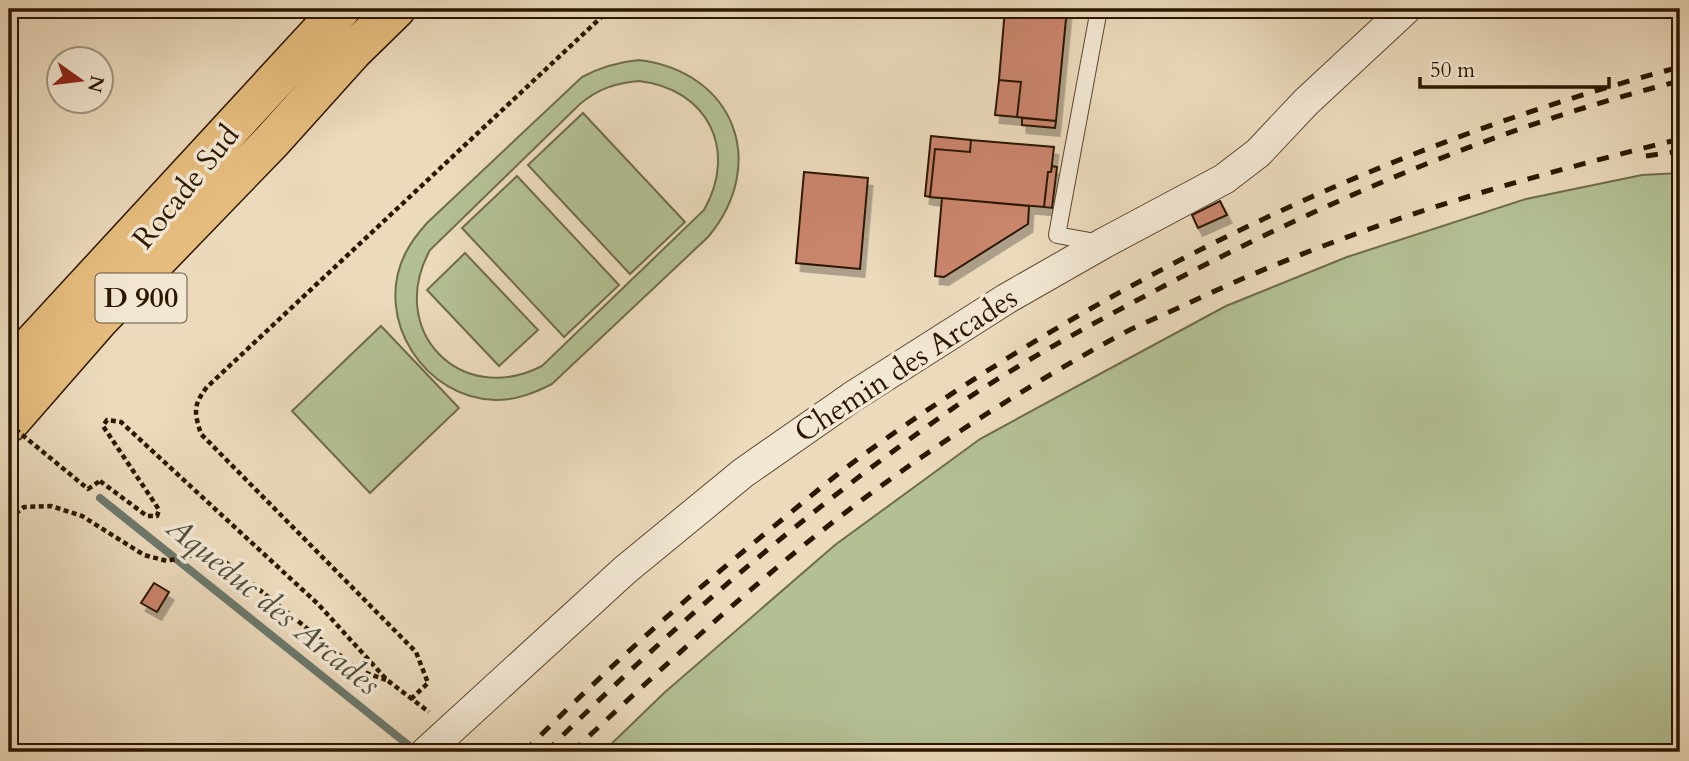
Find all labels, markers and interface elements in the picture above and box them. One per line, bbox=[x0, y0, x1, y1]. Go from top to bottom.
north arrow bbox=[46, 46, 116, 116]
scale bar bbox=[1420, 46, 1608, 90]
text: 50 m bbox=[1430, 56, 1475, 85]
text: N bbox=[81, 73, 110, 96]
street label: Rocade Sud bbox=[123, 116, 249, 258]
road number: D 900 bbox=[96, 274, 186, 322]
street label: Chemin des Arcades bbox=[787, 277, 1025, 453]
water label: Aqueduc des Arcades bbox=[156, 505, 389, 706]

